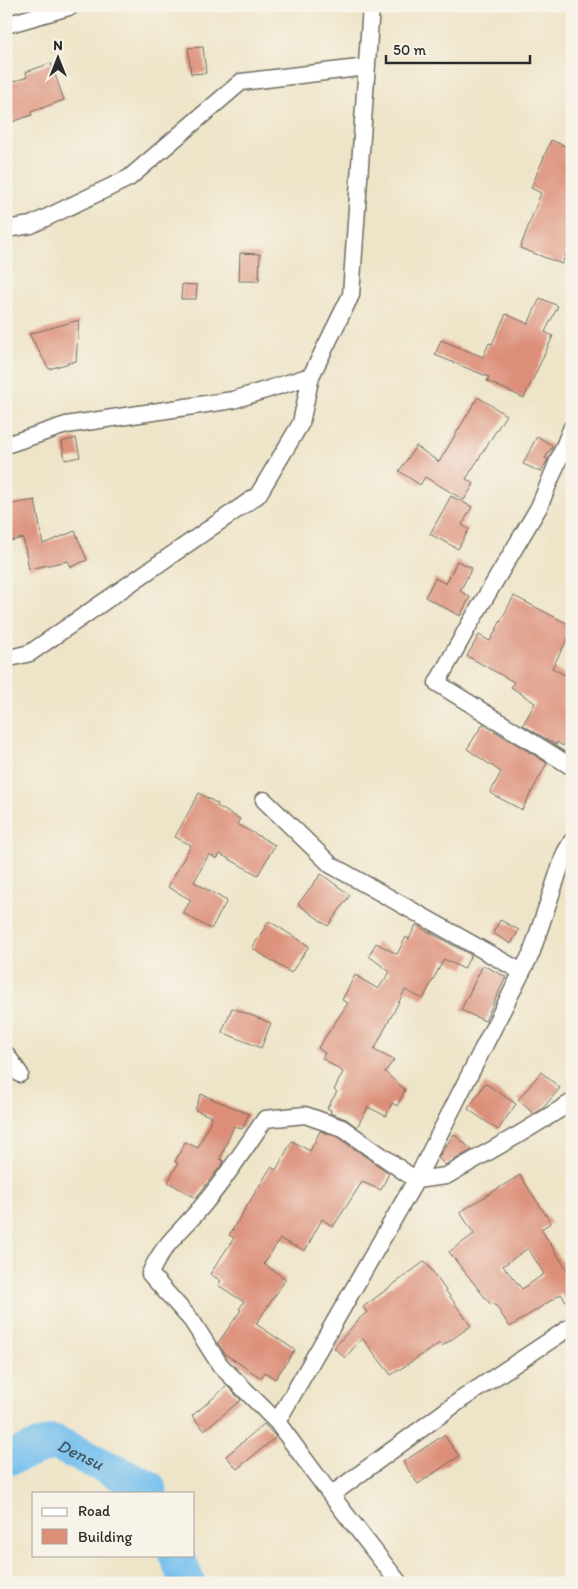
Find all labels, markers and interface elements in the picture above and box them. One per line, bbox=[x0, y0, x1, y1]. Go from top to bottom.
north arrow bbox=[32, 32, 82, 82]
scale bar bbox=[386, 32, 529, 64]
text: N bbox=[53, 37, 63, 54]
text: 50 m bbox=[393, 41, 426, 59]
water label: Densu bbox=[54, 1434, 107, 1475]
legend bbox=[32, 1492, 195, 1556]
text: Road bbox=[78, 1502, 111, 1520]
text: Building bbox=[78, 1528, 132, 1546]

